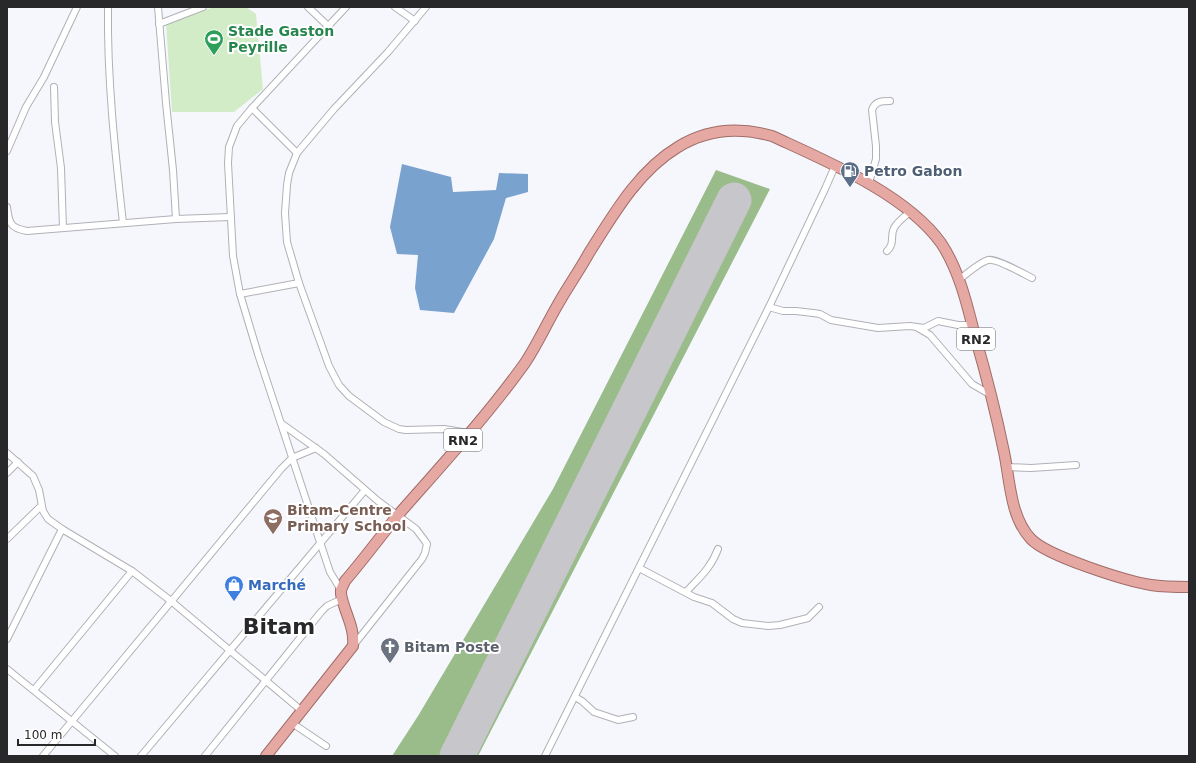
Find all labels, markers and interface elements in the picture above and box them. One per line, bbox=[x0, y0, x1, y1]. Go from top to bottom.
place label: Stade Gaston Peyrille bbox=[228, 23, 334, 55]
sports icon: Stade Gaston Peyrille bbox=[203, 28, 225, 56]
fuel station icon: Petro Gabon bbox=[839, 160, 861, 188]
place label: Petro Gabon bbox=[864, 163, 962, 179]
road number: RN2 bbox=[957, 328, 995, 350]
road number: RN2 bbox=[444, 429, 482, 451]
place label: Bitam-Centre Primary School bbox=[287, 502, 406, 534]
school or university icon: Bitam-Centre Primary School bbox=[262, 507, 284, 535]
shop icon: Marché bbox=[223, 574, 245, 602]
place label: Marché bbox=[248, 577, 306, 593]
district label: Bitam bbox=[243, 614, 315, 639]
church icon: Bitam Poste bbox=[379, 636, 401, 664]
place label: Bitam Poste bbox=[404, 639, 499, 655]
scale bar bbox=[18, 721, 95, 747]
text: 100 m bbox=[24, 728, 62, 742]

